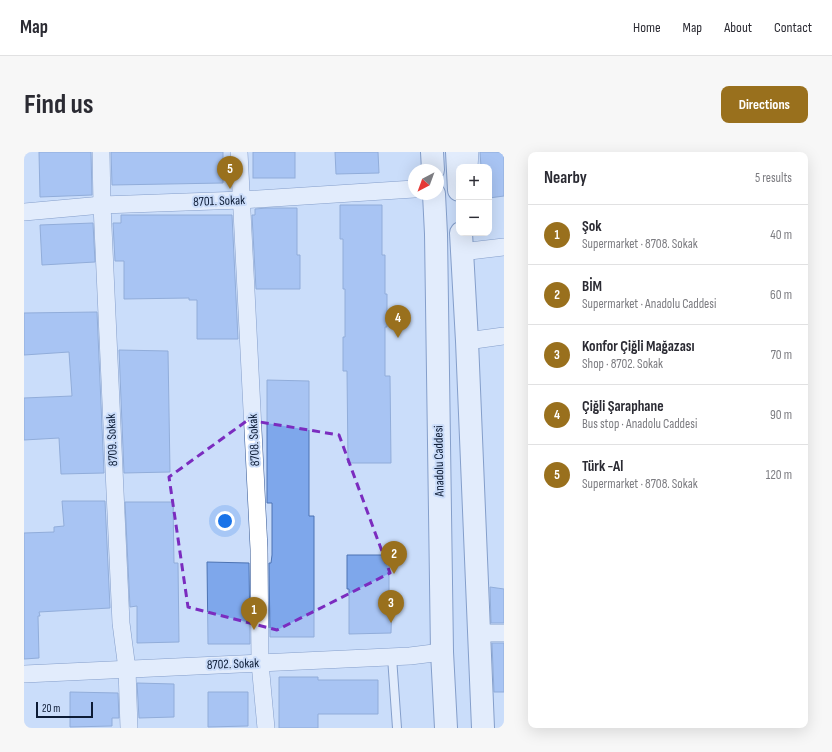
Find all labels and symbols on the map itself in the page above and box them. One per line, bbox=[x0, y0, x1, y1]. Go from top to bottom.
pin: 5 bbox=[217, 156, 243, 189]
north arrow bbox=[408, 164, 444, 200]
street label: 8701. Sokak bbox=[193, 192, 245, 210]
pin: 4 bbox=[385, 305, 411, 338]
street label: 8709. Sokak bbox=[103, 413, 121, 467]
street label: 8708. Sokak bbox=[245, 413, 263, 467]
street label: Anadolu Caddesi bbox=[430, 425, 448, 498]
your location bbox=[215, 511, 235, 531]
pin: 2 bbox=[381, 541, 407, 574]
pin: 3 bbox=[378, 590, 404, 623]
pin: 1 bbox=[241, 597, 267, 630]
street label: 8702. Sokak bbox=[207, 655, 259, 673]
scale bar bbox=[36, 700, 93, 719]

